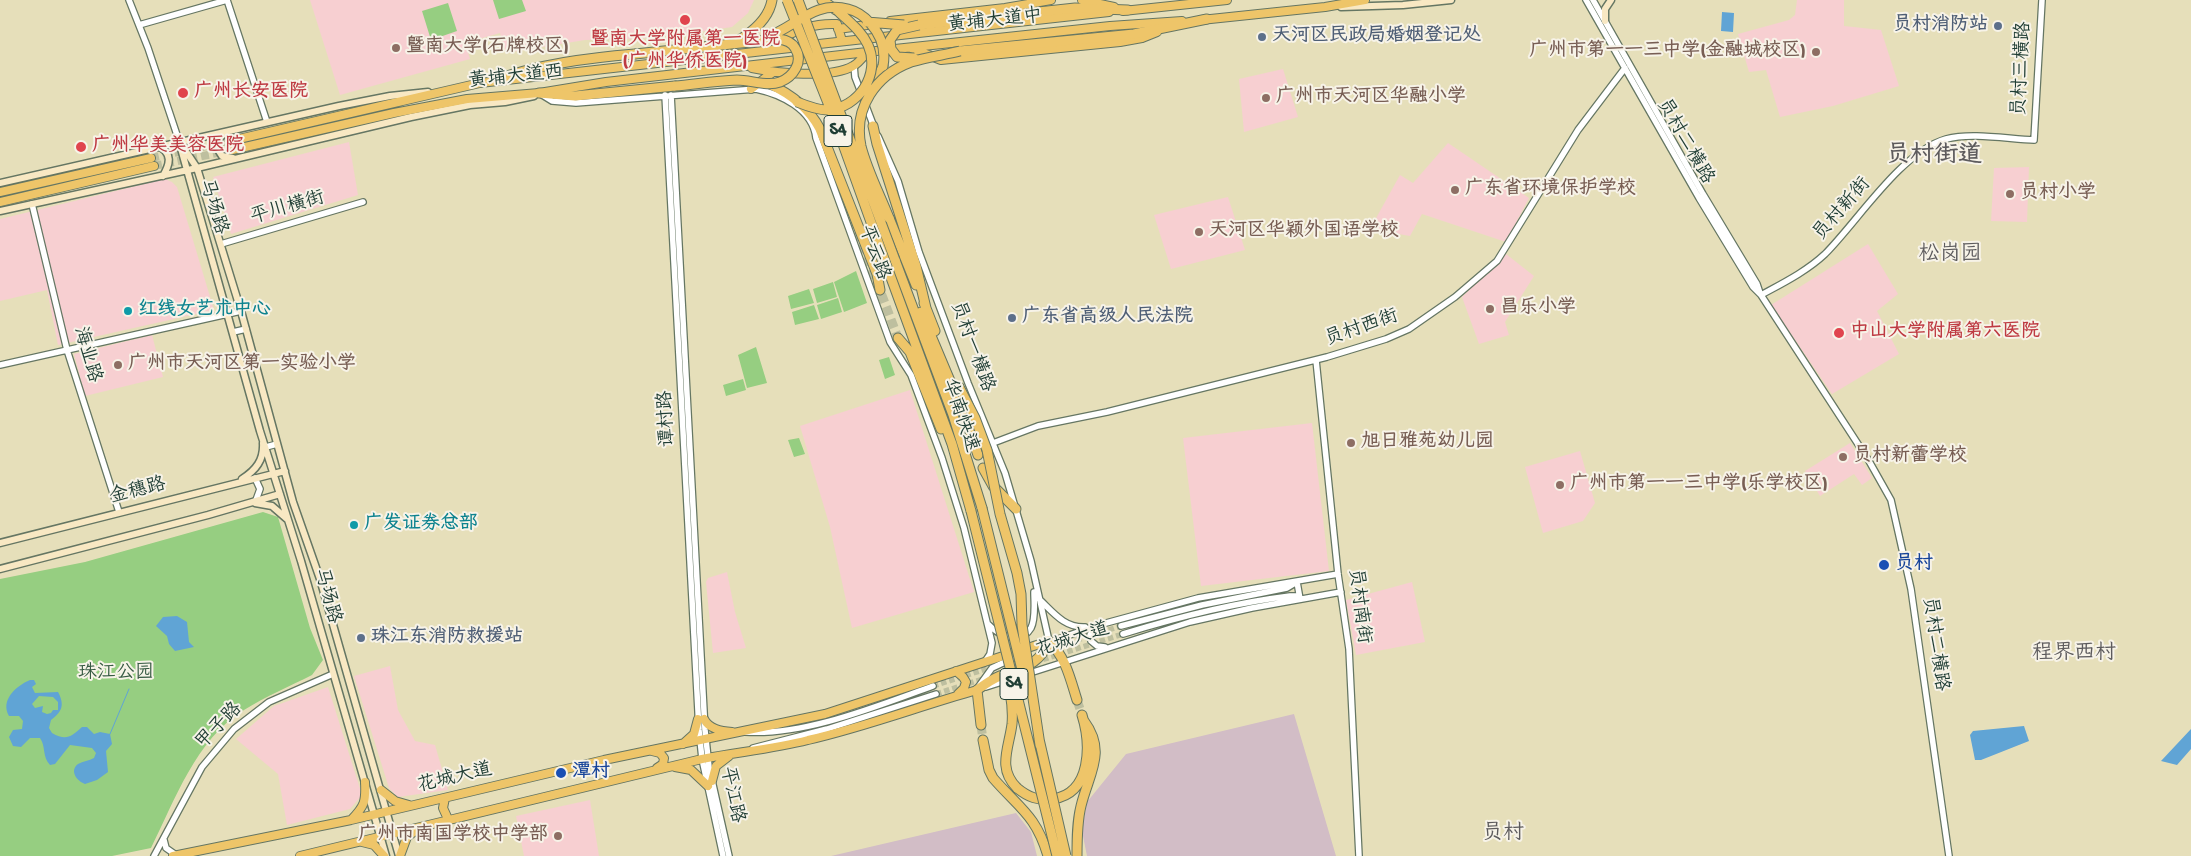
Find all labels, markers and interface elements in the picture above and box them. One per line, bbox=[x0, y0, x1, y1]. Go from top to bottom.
street label: 黄埔大道中 bbox=[947, 6, 1043, 38]
marker: 暨南大学附属第一医院 (广州华侨医院) bbox=[678, 13, 692, 27]
place label: 员村消防站 bbox=[1893, 15, 1988, 37]
marker: 员村消防站 bbox=[1992, 20, 2004, 32]
street label: 员村三横路 bbox=[2009, 21, 2037, 117]
place label: 天河区民政局婚姻登记处 bbox=[1272, 26, 1481, 48]
place label: 暨南大学附属第一医院 (广州华侨医院) bbox=[590, 30, 780, 74]
marker: 天河区民政局婚姻登记处 bbox=[1256, 31, 1268, 43]
place label: 暨南大学(石牌校区) bbox=[406, 37, 569, 59]
place label: 广州市第一一三中学(金融城校区) bbox=[1529, 41, 1806, 63]
marker: 暨南大学(石牌校区) bbox=[390, 42, 402, 54]
marker: 广州市第一一三中学(金融城校区) bbox=[1810, 46, 1822, 58]
street label: 黄埔大道西 bbox=[468, 62, 564, 94]
place label: 广州长安医院 bbox=[194, 82, 308, 104]
marker: 广州长安医院 bbox=[176, 86, 190, 100]
place label: 广州市天河区华融小学 bbox=[1276, 87, 1466, 109]
marker: 广州市天河区华融小学 bbox=[1260, 92, 1272, 104]
street label: 员村二横路 bbox=[1650, 95, 1718, 189]
road number: S4 bbox=[824, 115, 852, 146]
place label: 广州华美美容医院 bbox=[92, 136, 244, 158]
marker: 广州华美美容医院 bbox=[74, 140, 88, 154]
district label: 员村街道 bbox=[1886, 143, 1982, 171]
street label: 员村新街 bbox=[1809, 174, 1877, 246]
street label: 马场路 bbox=[193, 176, 231, 238]
place label: 广东省环境保护学校 bbox=[1465, 179, 1636, 201]
place label: 员村小学 bbox=[2020, 183, 2096, 205]
marker: 广东省环境保护学校 bbox=[1449, 184, 1461, 196]
street label: 平川横街 bbox=[248, 188, 328, 230]
marker: 员村小学 bbox=[2004, 188, 2016, 200]
place label: 天河区华颖外国语学校 bbox=[1209, 221, 1399, 243]
street label: 平云路 bbox=[853, 222, 893, 284]
marker: 天河区华颖外国语学校 bbox=[1193, 226, 1205, 238]
district label: 松岗园 bbox=[1919, 243, 1981, 269]
street label: 员村一横路 bbox=[944, 298, 998, 396]
place label: 昌乐小学 bbox=[1500, 298, 1576, 320]
place label: 红线女艺术中心 bbox=[138, 300, 271, 322]
marker: 昌乐小学 bbox=[1484, 303, 1496, 315]
marker: 红线女艺术中心 bbox=[122, 305, 134, 317]
street label: 员村西街 bbox=[1322, 306, 1402, 352]
place label: 广东省高级人民法院 bbox=[1022, 307, 1193, 329]
marker: 广东省高级人民法院 bbox=[1006, 312, 1018, 324]
place label: 中山大学附属第六医院 bbox=[1850, 322, 2040, 344]
street label: 海业路 bbox=[67, 324, 105, 386]
marker: 中山大学附属第六医院 bbox=[1832, 326, 1846, 340]
place label: 广州市天河区第一实验小学 bbox=[128, 354, 356, 376]
marker: 广州市天河区第一实验小学 bbox=[112, 359, 124, 371]
street label: 华南快速 bbox=[936, 376, 982, 456]
street label: 谭村路 bbox=[655, 390, 681, 448]
place label: 旭日雅苑幼儿园 bbox=[1361, 432, 1494, 454]
marker: 旭日雅苑幼儿园 bbox=[1345, 437, 1357, 449]
place label: 员村新蕾学校 bbox=[1853, 446, 1967, 468]
marker: 员村新蕾学校 bbox=[1837, 451, 1849, 463]
street label: 金穗路 bbox=[108, 474, 168, 510]
place label: 广州市第一一三中学(乐学校区) bbox=[1570, 474, 1828, 496]
marker: 广州市第一一三中学(乐学校区) bbox=[1554, 479, 1566, 491]
place label: 广发证券总部 bbox=[364, 514, 478, 536]
marker: 广发证券总部 bbox=[348, 519, 360, 531]
place label: 员村 bbox=[1895, 554, 1933, 576]
marker: 员村 bbox=[1877, 558, 1891, 572]
street label: 马场路 bbox=[308, 566, 344, 626]
street label: 员村南街 bbox=[1342, 567, 1374, 645]
street label: 员村二横路 bbox=[1916, 595, 1952, 693]
street label: 花城大道 bbox=[1033, 618, 1113, 664]
place label: 珠江东消防救援站 bbox=[371, 627, 523, 649]
marker: 珠江东消防救援站 bbox=[355, 632, 367, 644]
district label: 程界西村 bbox=[2032, 642, 2116, 668]
park label: 珠江公园 bbox=[78, 663, 154, 685]
road number: S4 bbox=[1000, 669, 1028, 700]
street label: 甲子路 bbox=[192, 699, 248, 755]
street label: 花城大道 bbox=[415, 759, 495, 799]
place label: 潭村 bbox=[572, 762, 610, 784]
street label: 平江路 bbox=[714, 765, 748, 825]
marker: 潭村 bbox=[554, 766, 568, 780]
district label: 员村 bbox=[1482, 822, 1524, 848]
place label: 广州市南国学校中学部 bbox=[358, 825, 548, 847]
marker: 广州市南国学校中学部 bbox=[552, 830, 564, 842]

